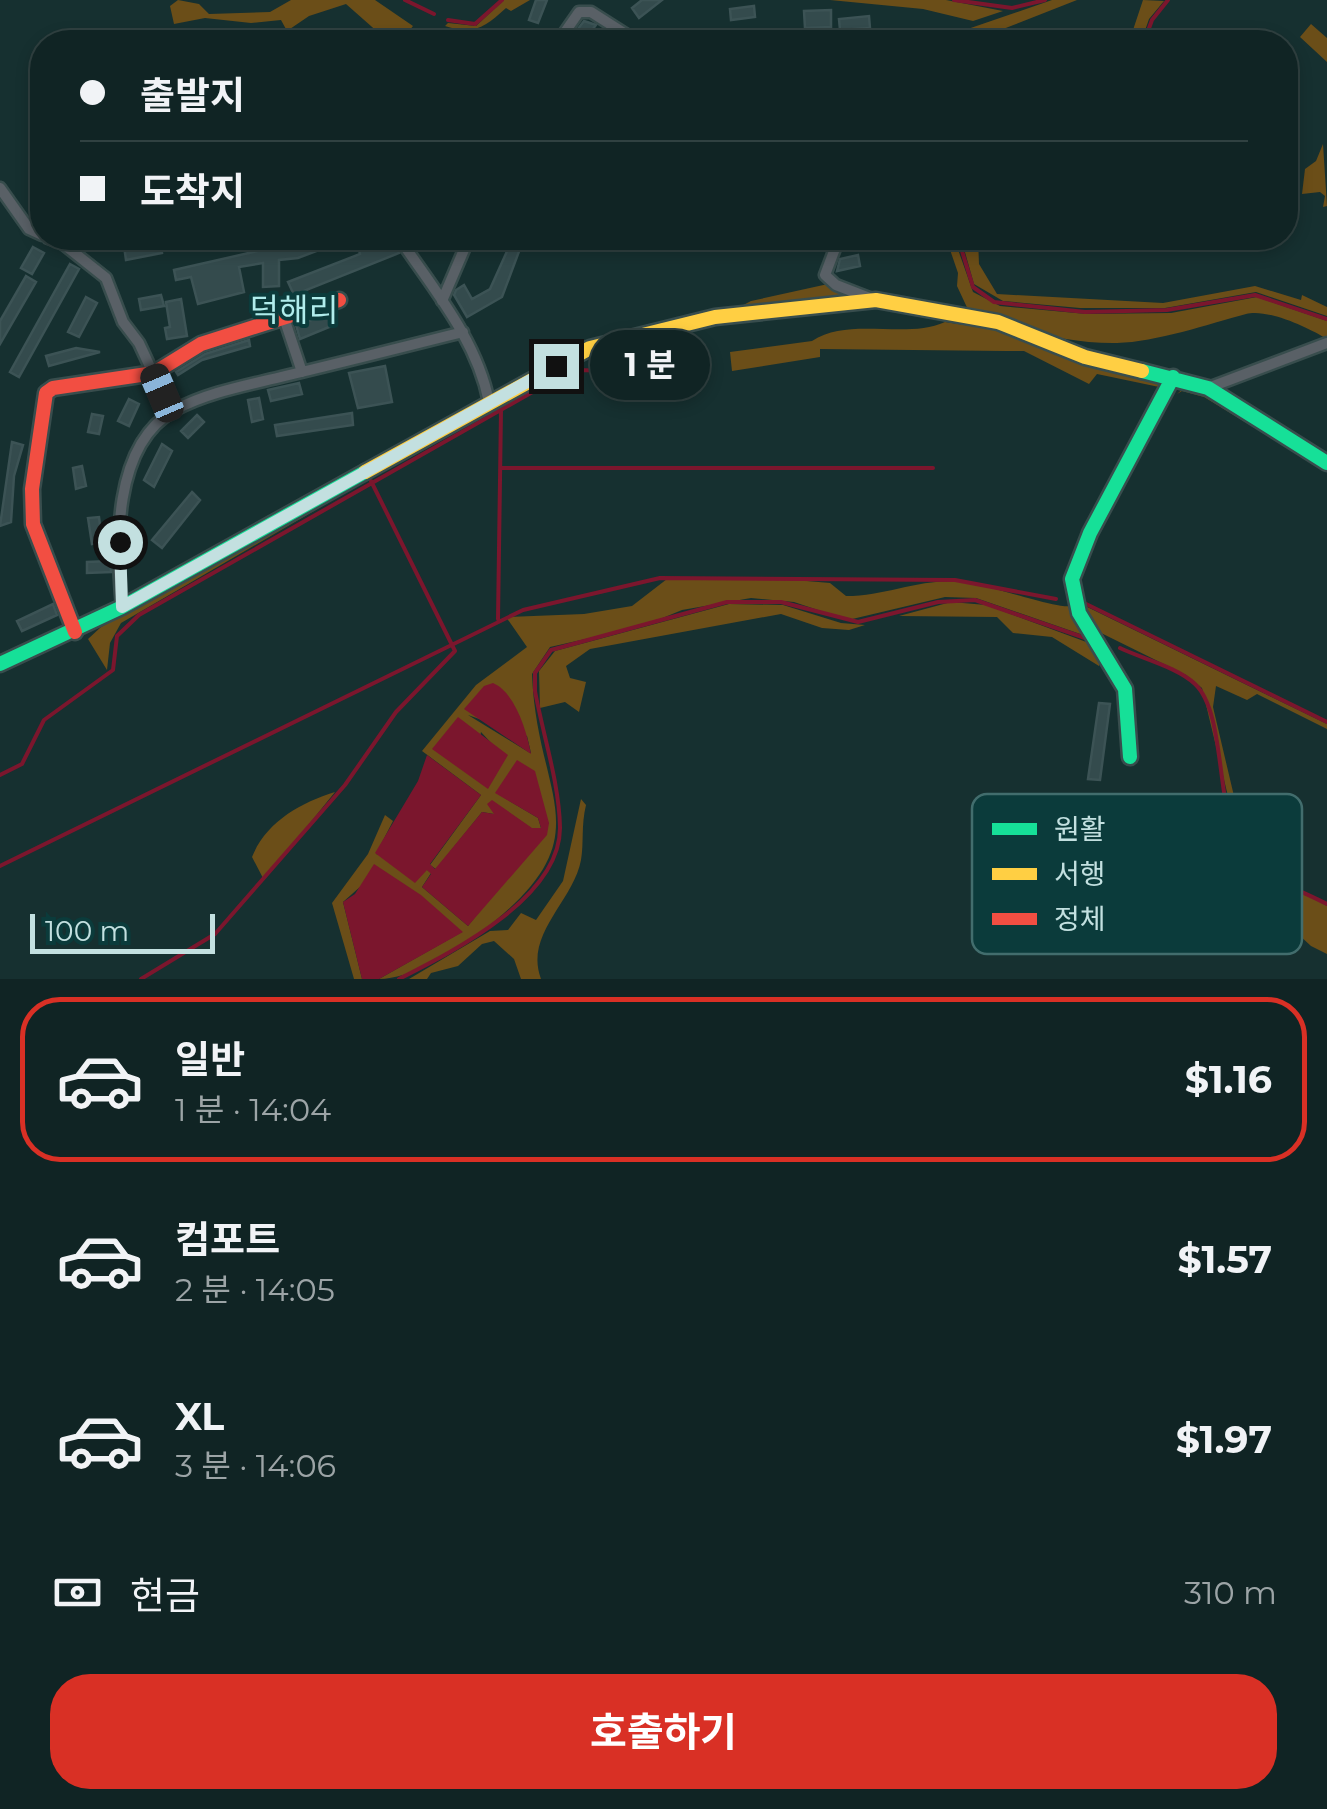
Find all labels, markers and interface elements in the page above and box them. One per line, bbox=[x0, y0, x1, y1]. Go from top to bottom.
text: 출발지 bbox=[140, 72, 245, 119]
text: 도착지 bbox=[140, 168, 245, 215]
district label: 덕해리 bbox=[250, 290, 338, 329]
callout: 1 분 bbox=[591, 331, 711, 401]
route end bbox=[534, 344, 579, 389]
text: 1 분 bbox=[624, 345, 676, 384]
car bbox=[136, 360, 188, 426]
route start bbox=[98, 520, 143, 565]
legend bbox=[972, 794, 1302, 954]
text: 원활 bbox=[1054, 812, 1106, 846]
text: 서행 bbox=[1054, 857, 1106, 891]
text: 정체 bbox=[1054, 902, 1106, 936]
scale bar bbox=[30, 909, 215, 954]
text: 100 m bbox=[45, 914, 129, 948]
icon: car bbox=[55, 1035, 145, 1125]
text: 일반 bbox=[175, 1036, 245, 1083]
text: $1.16 bbox=[1185, 1056, 1272, 1103]
text: 1 분 · 14:04 bbox=[175, 1090, 331, 1129]
icon: car bbox=[55, 1215, 145, 1305]
text: 컴포트 bbox=[175, 1216, 280, 1263]
text: $1.57 bbox=[1178, 1236, 1272, 1283]
text: 2 분 · 14:05 bbox=[175, 1270, 335, 1309]
text: XL bbox=[175, 1393, 224, 1440]
icon: car bbox=[55, 1395, 145, 1485]
text: $1.97 bbox=[1176, 1416, 1272, 1463]
text: 3 분 · 14:06 bbox=[175, 1446, 336, 1485]
icon: cash bbox=[50, 1565, 105, 1620]
text: 현금 bbox=[130, 1572, 200, 1619]
text: 310 m bbox=[1184, 1573, 1277, 1612]
button: 호출하기 bbox=[50, 1674, 1277, 1789]

